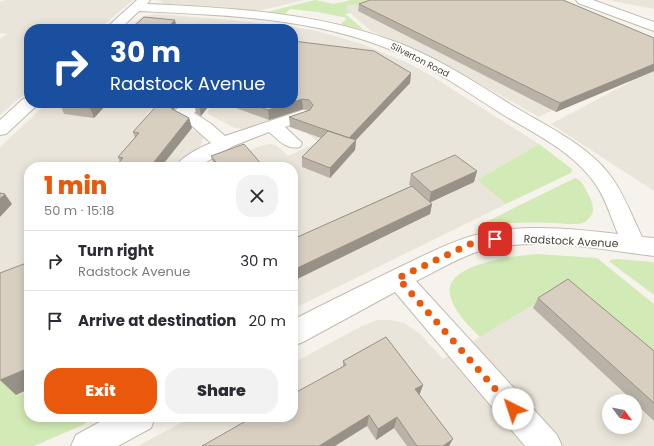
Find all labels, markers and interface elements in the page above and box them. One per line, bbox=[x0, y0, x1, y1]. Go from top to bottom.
text: 30 m bbox=[110, 33, 181, 72]
icon: right bbox=[44, 40, 96, 92]
street label: Silverton Road bbox=[389, 40, 451, 80]
text: Radstock Avenue bbox=[110, 71, 265, 96]
text: 1 min bbox=[44, 169, 107, 202]
button: close bbox=[236, 175, 278, 217]
text: 50 m · 15:18 bbox=[44, 201, 114, 220]
pin bbox=[478, 222, 512, 256]
icon: arrive bbox=[484, 228, 506, 250]
street label: Radstock Avenue bbox=[523, 231, 619, 251]
text: Turn right bbox=[78, 240, 154, 261]
icon: right bbox=[44, 250, 66, 272]
text: 30 m bbox=[240, 250, 278, 271]
text: Radstock Avenue bbox=[78, 262, 190, 281]
icon: arrive bbox=[44, 310, 66, 332]
text: Arrive at destination bbox=[78, 310, 236, 331]
text: 20 m bbox=[248, 310, 286, 331]
button: Exit bbox=[44, 368, 157, 414]
button: Share bbox=[165, 368, 278, 414]
position arrow bbox=[492, 388, 534, 430]
north arrow bbox=[602, 394, 642, 434]
map controls bbox=[602, 394, 642, 434]

